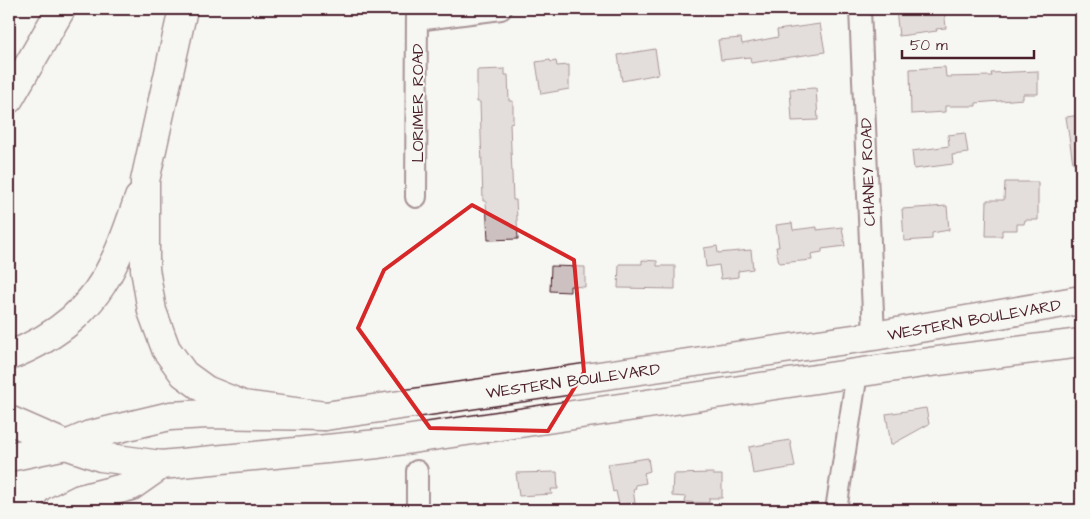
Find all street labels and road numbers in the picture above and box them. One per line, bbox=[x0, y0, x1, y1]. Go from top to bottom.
street label: LORIMER ROAD bbox=[407, 44, 429, 162]
street label: CHANEY ROAD bbox=[855, 117, 881, 227]
street label: WESTERN BOULEVARD bbox=[886, 294, 1063, 346]
street label: WESTERN BOULEVARD bbox=[485, 358, 662, 404]

